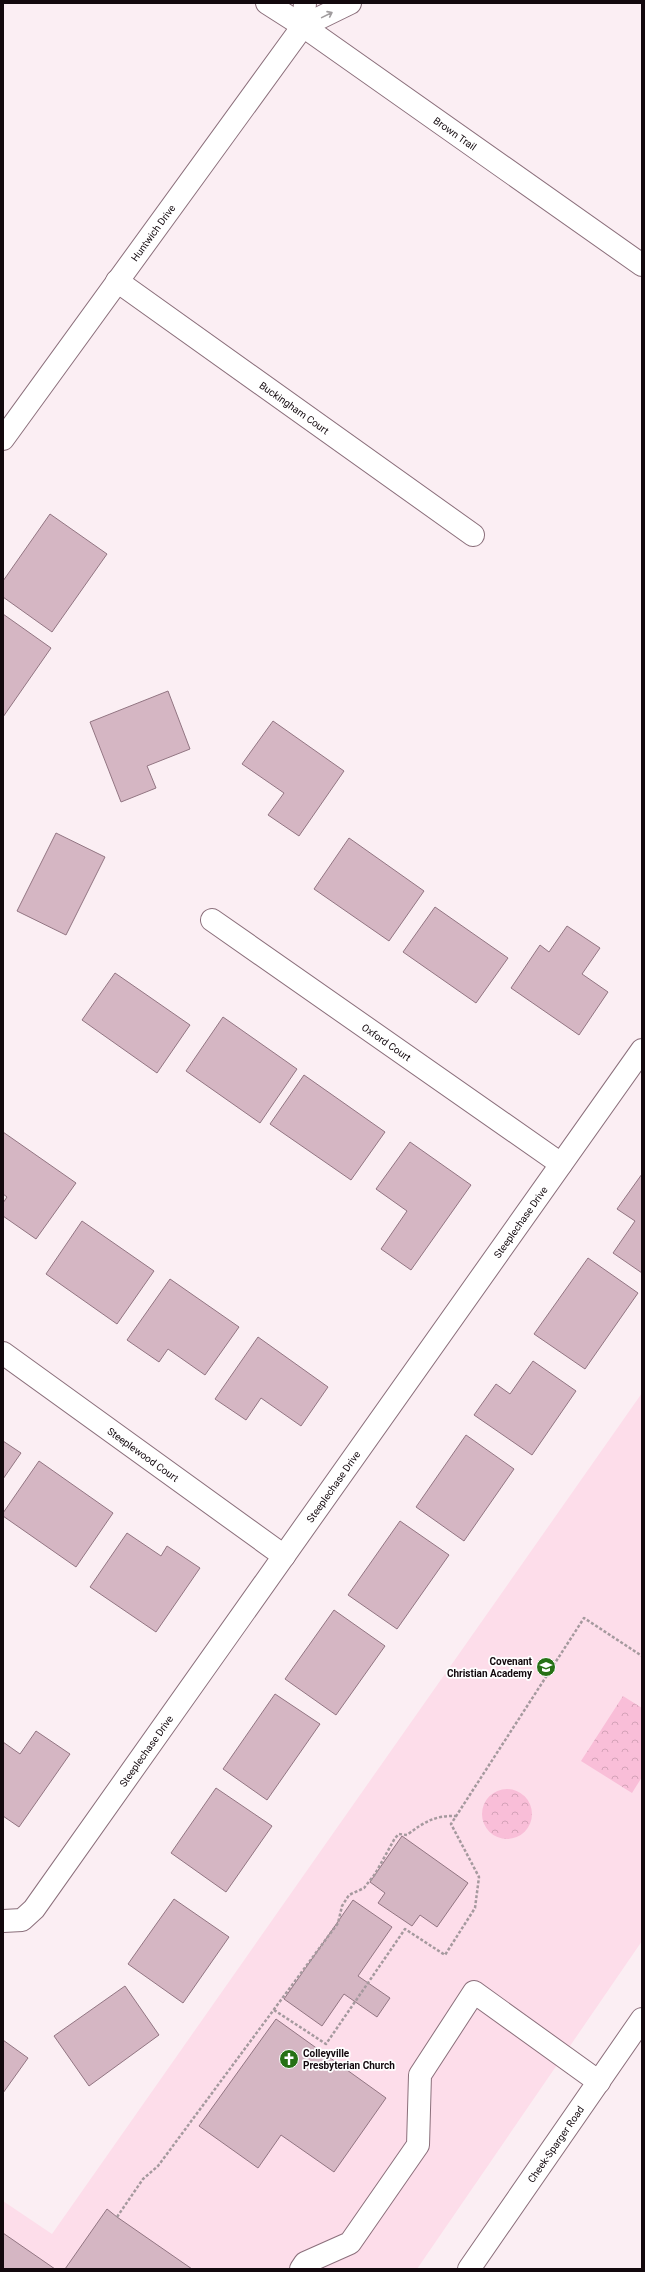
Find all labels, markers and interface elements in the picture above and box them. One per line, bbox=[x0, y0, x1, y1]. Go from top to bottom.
one-way arrow bbox=[320, 11, 332, 18]
street label: Brown Trail bbox=[432, 115, 479, 152]
street label: Huntwich Drive bbox=[129, 202, 177, 263]
street label: Buckingham Court bbox=[258, 379, 331, 436]
street label: Oxford Court bbox=[360, 1021, 413, 1063]
street label: Steeplechase Drive bbox=[491, 1184, 549, 1260]
street label: Steeplewood Court bbox=[106, 1425, 181, 1484]
street label: Steeplechase Drive bbox=[304, 1449, 362, 1524]
place label: Covenant Christian Academy bbox=[447, 1656, 533, 1679]
school or university icon: Covenant Christian Academy bbox=[535, 1656, 557, 1678]
street label: Steeplechase Drive bbox=[117, 1713, 175, 1789]
church icon: Colleyville Presbyterian Church bbox=[278, 2048, 300, 2070]
place label: Colleyville Presbyterian Church bbox=[303, 2048, 395, 2071]
street label: Cheek-Sparger Road bbox=[525, 2104, 586, 2184]

